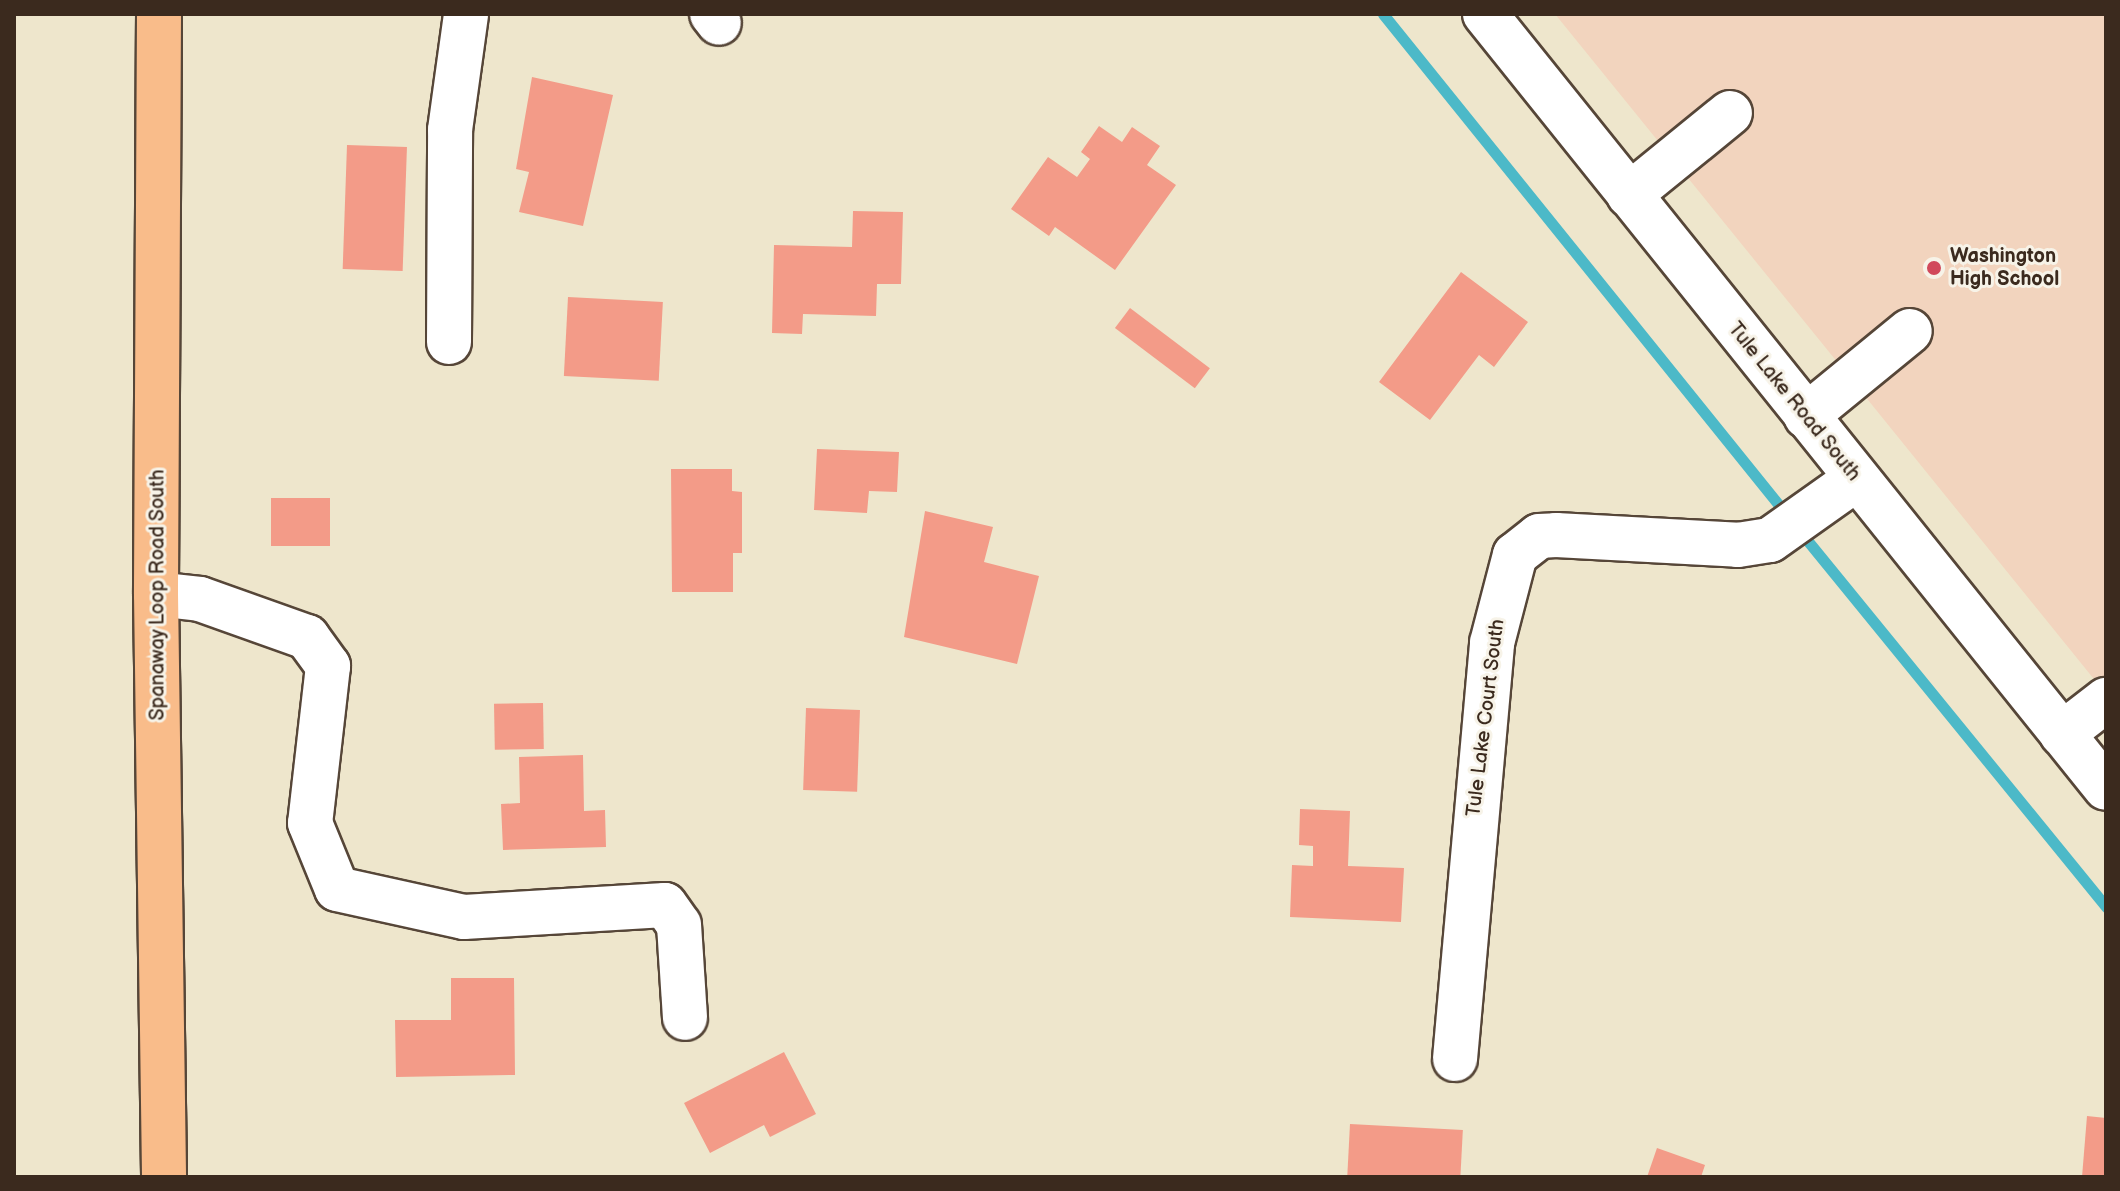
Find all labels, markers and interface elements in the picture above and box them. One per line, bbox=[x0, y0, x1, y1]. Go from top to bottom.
place label: Washington High School bbox=[1950, 244, 2059, 291]
marker: Washington High School bbox=[1925, 259, 1943, 277]
street label: Tule Lake Road South bbox=[1723, 318, 1865, 486]
street label: Spanaway Loop Road South bbox=[146, 469, 170, 721]
street label: Tule Lake Court South bbox=[1462, 618, 1510, 818]

